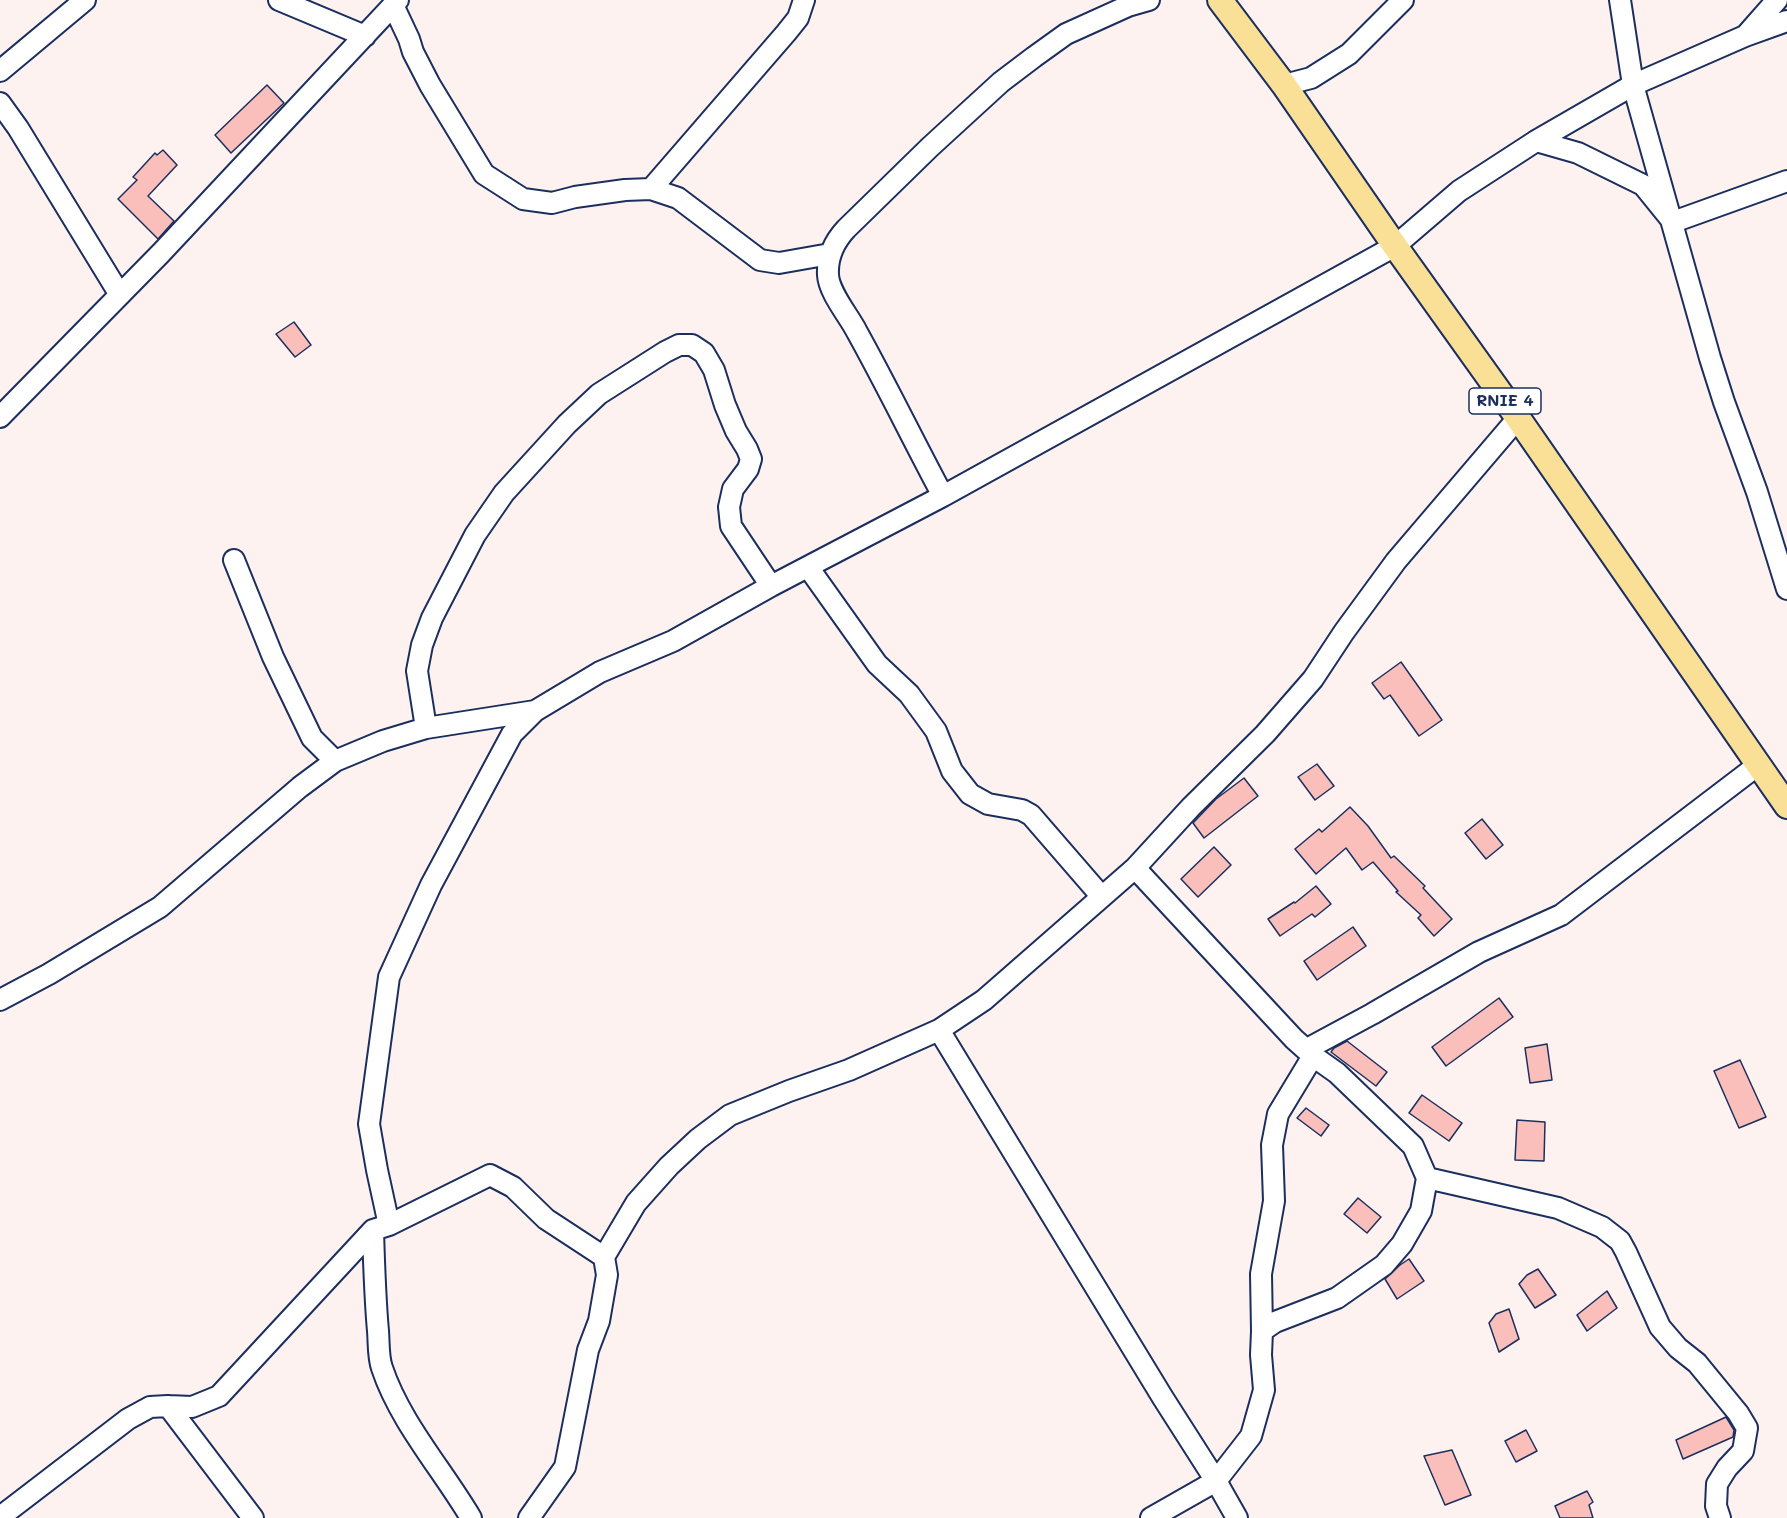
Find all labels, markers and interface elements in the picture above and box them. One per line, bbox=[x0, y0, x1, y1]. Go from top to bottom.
road number: RNIE 4 bbox=[1469, 388, 1541, 414]

